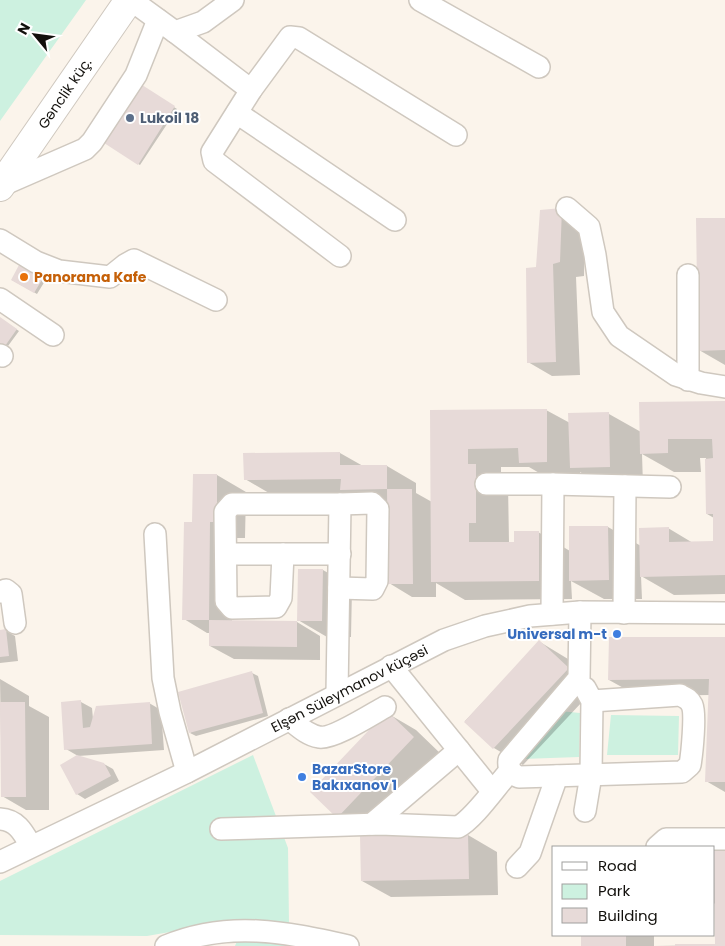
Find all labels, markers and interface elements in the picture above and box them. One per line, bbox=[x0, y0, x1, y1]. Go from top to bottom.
north arrow bbox=[10, 10, 60, 60]
text: N bbox=[12, 19, 35, 38]
street label: Gənclik küç. bbox=[33, 53, 96, 133]
place label: Lukoil 18 bbox=[140, 108, 199, 128]
marker: Lukoil 18 bbox=[124, 112, 136, 124]
place label: Panorama Kafe bbox=[34, 267, 147, 287]
marker: Panorama Kafe bbox=[18, 271, 30, 283]
place label: Universal m-t bbox=[507, 624, 607, 644]
marker: Universal m-t bbox=[611, 628, 623, 640]
street label: Elşən Süleymanov küçəsi bbox=[267, 640, 431, 737]
place label: BazarStore Bakıxanov 1 bbox=[312, 759, 397, 795]
marker: BazarStore Bakıxanov 1 bbox=[296, 771, 308, 783]
legend bbox=[552, 846, 715, 936]
text: Road bbox=[598, 855, 637, 876]
text: Park bbox=[598, 880, 630, 901]
text: Building bbox=[598, 905, 658, 926]

